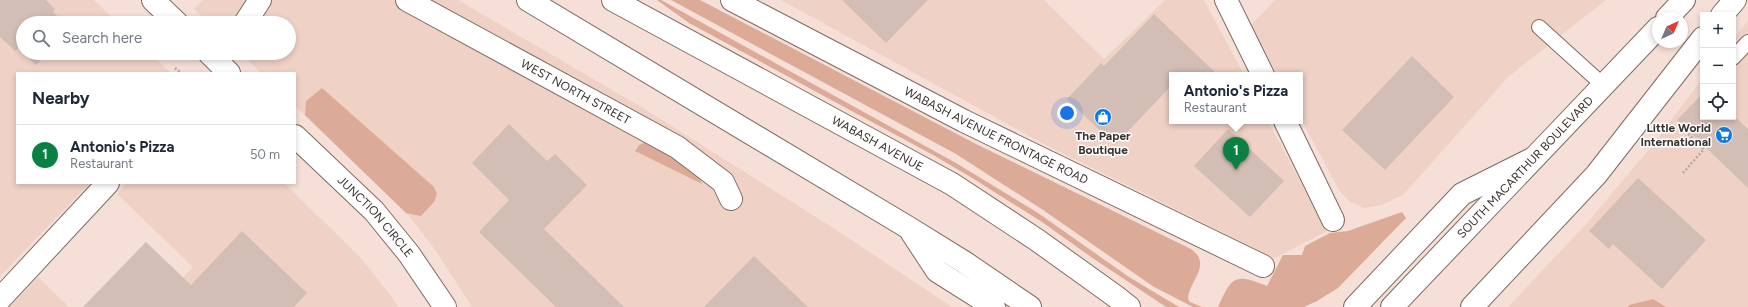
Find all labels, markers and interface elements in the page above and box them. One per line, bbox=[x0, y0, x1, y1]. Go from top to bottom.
north arrow bbox=[1652, 12, 1688, 48]
map controls bbox=[1700, 12, 1736, 120]
button: + bbox=[1700, 12, 1736, 48]
search box bbox=[16, 16, 296, 60]
icon: search bbox=[30, 27, 52, 49]
text: Search here bbox=[62, 29, 142, 47]
button: − bbox=[1700, 48, 1736, 84]
street label: WEST NORTH STREET bbox=[518, 56, 633, 127]
popup bbox=[1169, 72, 1303, 124]
text: Antonio's Pizza bbox=[1184, 82, 1288, 100]
street label: WABASH AVENUE FRONTAGE ROAD bbox=[902, 84, 1090, 187]
button: locate bbox=[1700, 84, 1736, 120]
text: Nearby bbox=[32, 88, 90, 108]
street label: SOUTH MACARTHUR BOULEVARD bbox=[1454, 93, 1596, 241]
text: Restaurant bbox=[1184, 100, 1247, 115]
your location bbox=[1057, 103, 1077, 123]
shop icon: The Paper Boutique bbox=[1093, 107, 1113, 127]
street label: WABASH AVENUE bbox=[829, 113, 926, 174]
place label: Little World International bbox=[1640, 121, 1711, 149]
supermarket icon: Little World International bbox=[1714, 125, 1734, 145]
place label: The Paper Boutique bbox=[1075, 129, 1131, 157]
pin: 1 bbox=[1223, 137, 1249, 170]
text: Antonio's Pizza bbox=[70, 138, 175, 156]
text: 1 bbox=[42, 147, 48, 162]
text: 50 m bbox=[250, 147, 280, 162]
text: Restaurant bbox=[70, 156, 133, 171]
street label: JUNCTION CIRCLE bbox=[335, 173, 416, 260]

